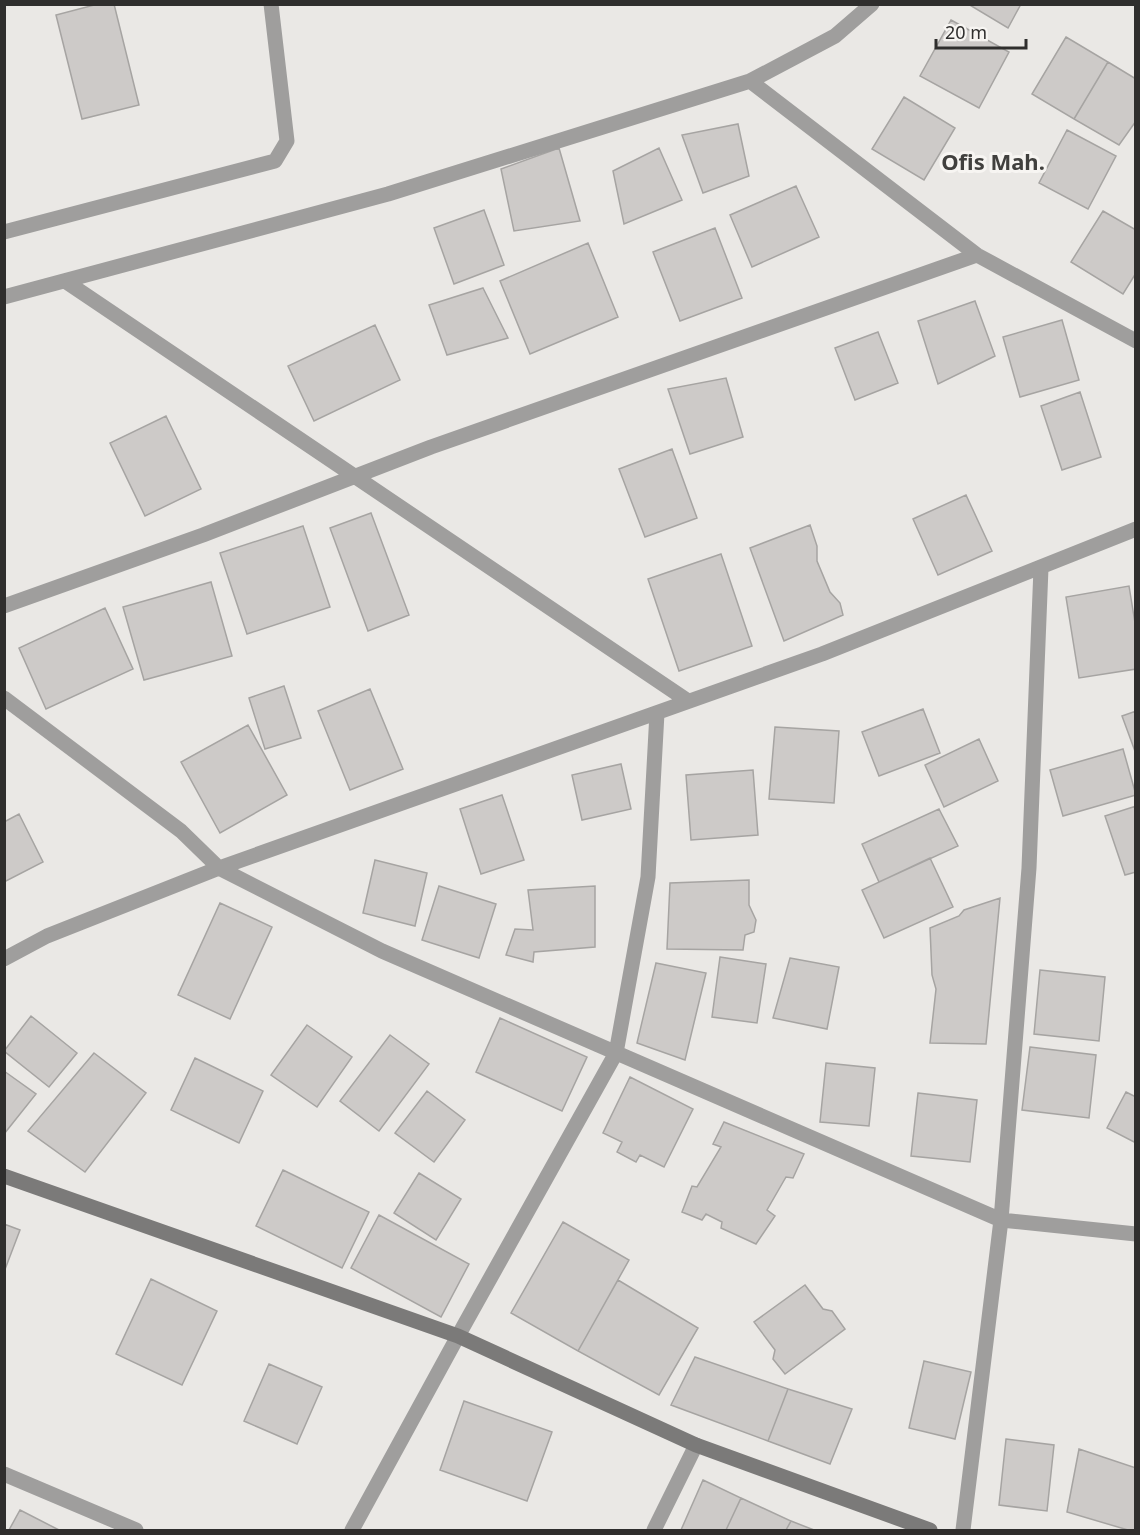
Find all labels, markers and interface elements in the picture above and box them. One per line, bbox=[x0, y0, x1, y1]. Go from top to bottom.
scale bar bbox=[936, 12, 1026, 50]
text: 20 m bbox=[945, 20, 987, 44]
district label: Ofis Mah. bbox=[941, 146, 1045, 176]

